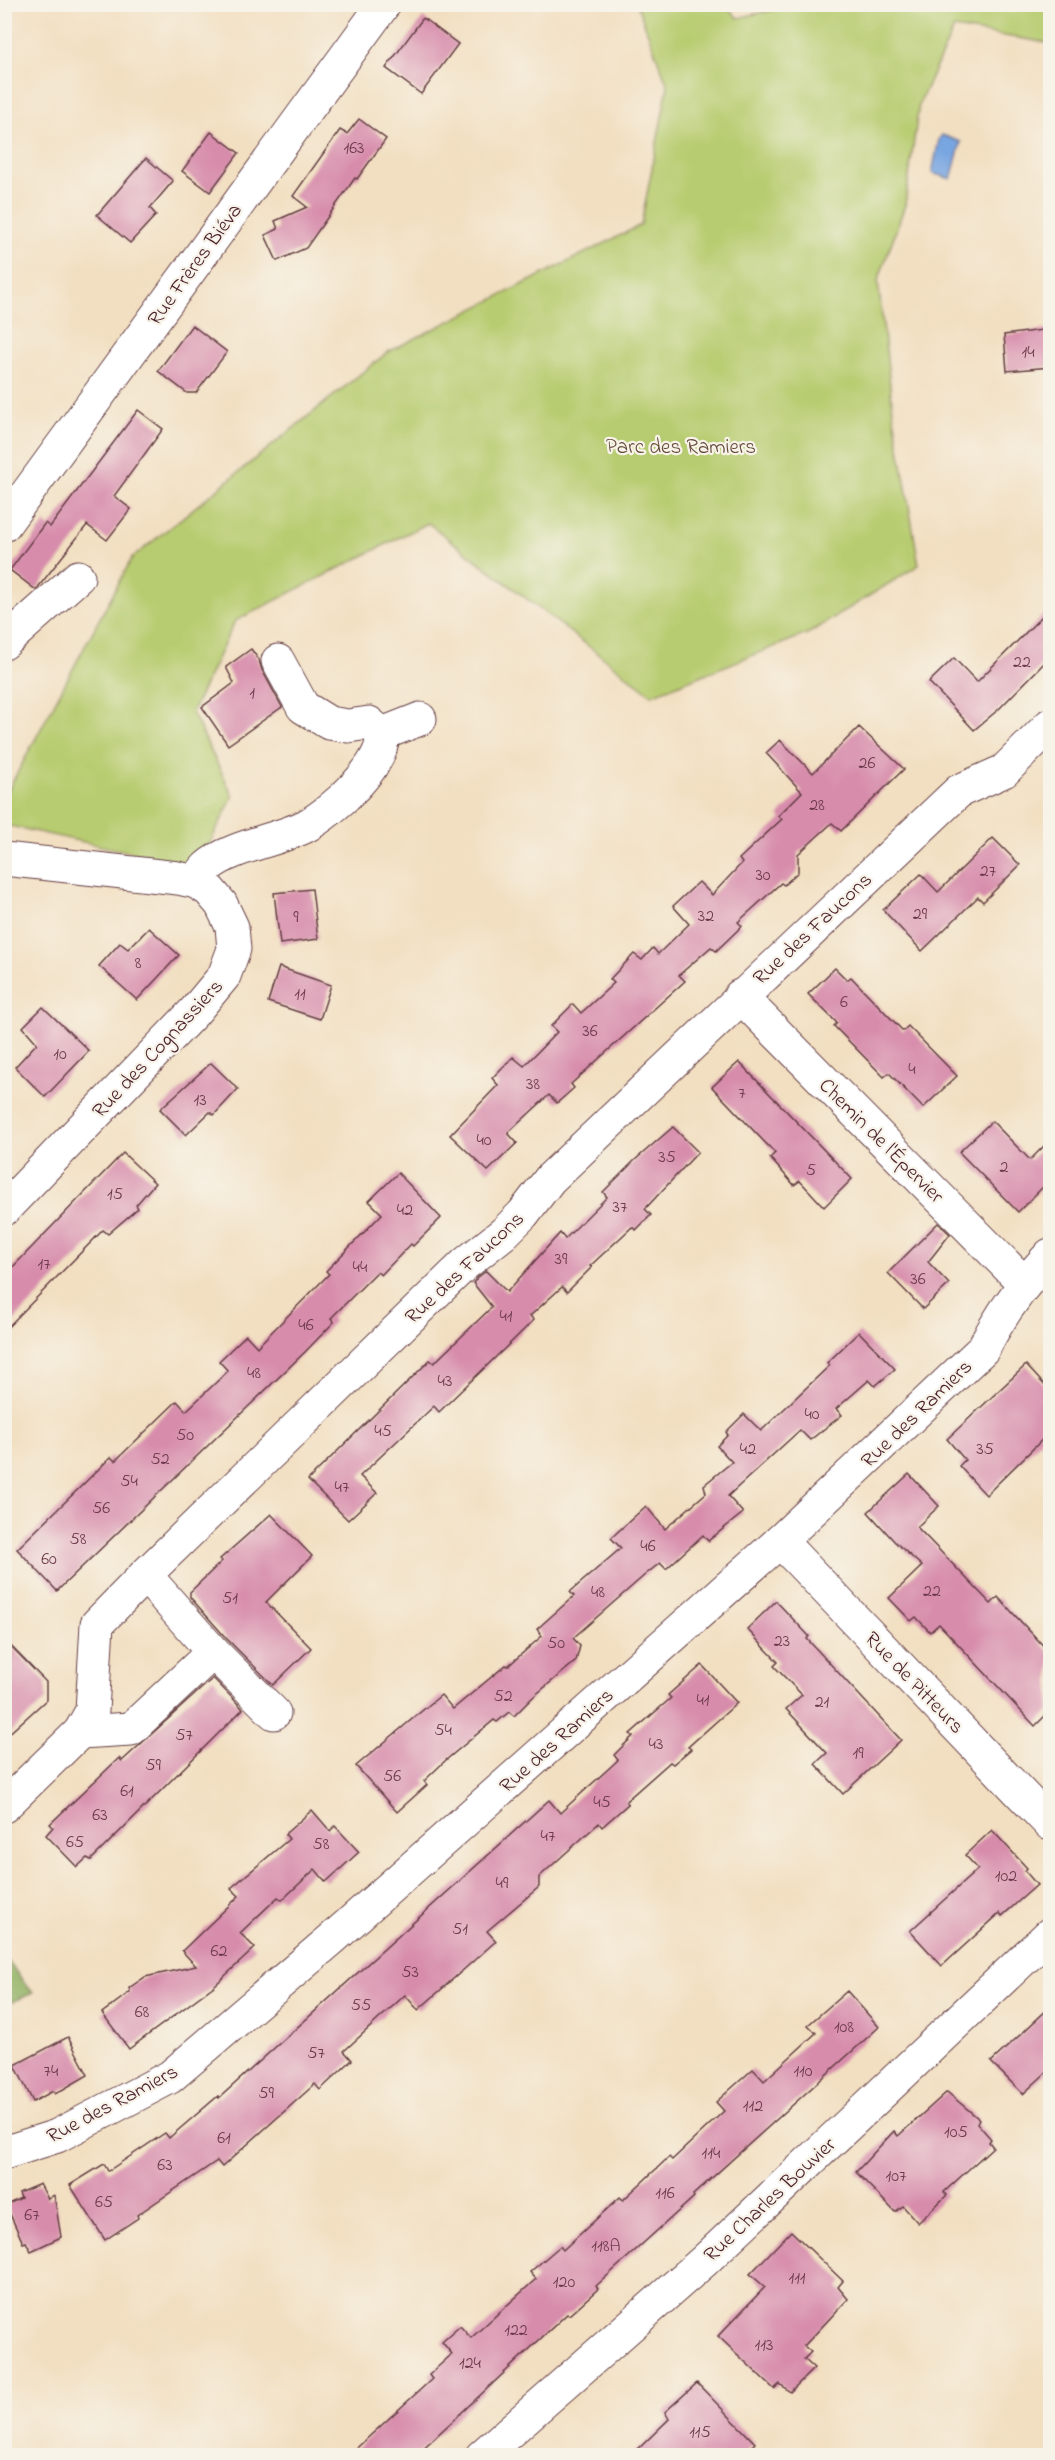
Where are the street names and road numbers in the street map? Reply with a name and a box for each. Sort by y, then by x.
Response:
street label: Rue Frères Biéva [141,198,250,333]
street label: Rue des Faucons [747,866,880,993]
street label: Rue des Cognassiers [86,973,233,1127]
street label: Chemin de l'Épervier [811,1072,950,1211]
street label: Rue des Faucons [399,1205,532,1332]
street label: Rue des Ramiers [855,1353,980,1476]
street label: Rue de Pitteurs [857,1625,970,1741]
street label: Rue des Ramiers [493,1682,621,1801]
street label: Rue des Ramiers [42,2057,184,2152]
street label: Rue Charles Bouvier [698,2131,844,2270]

